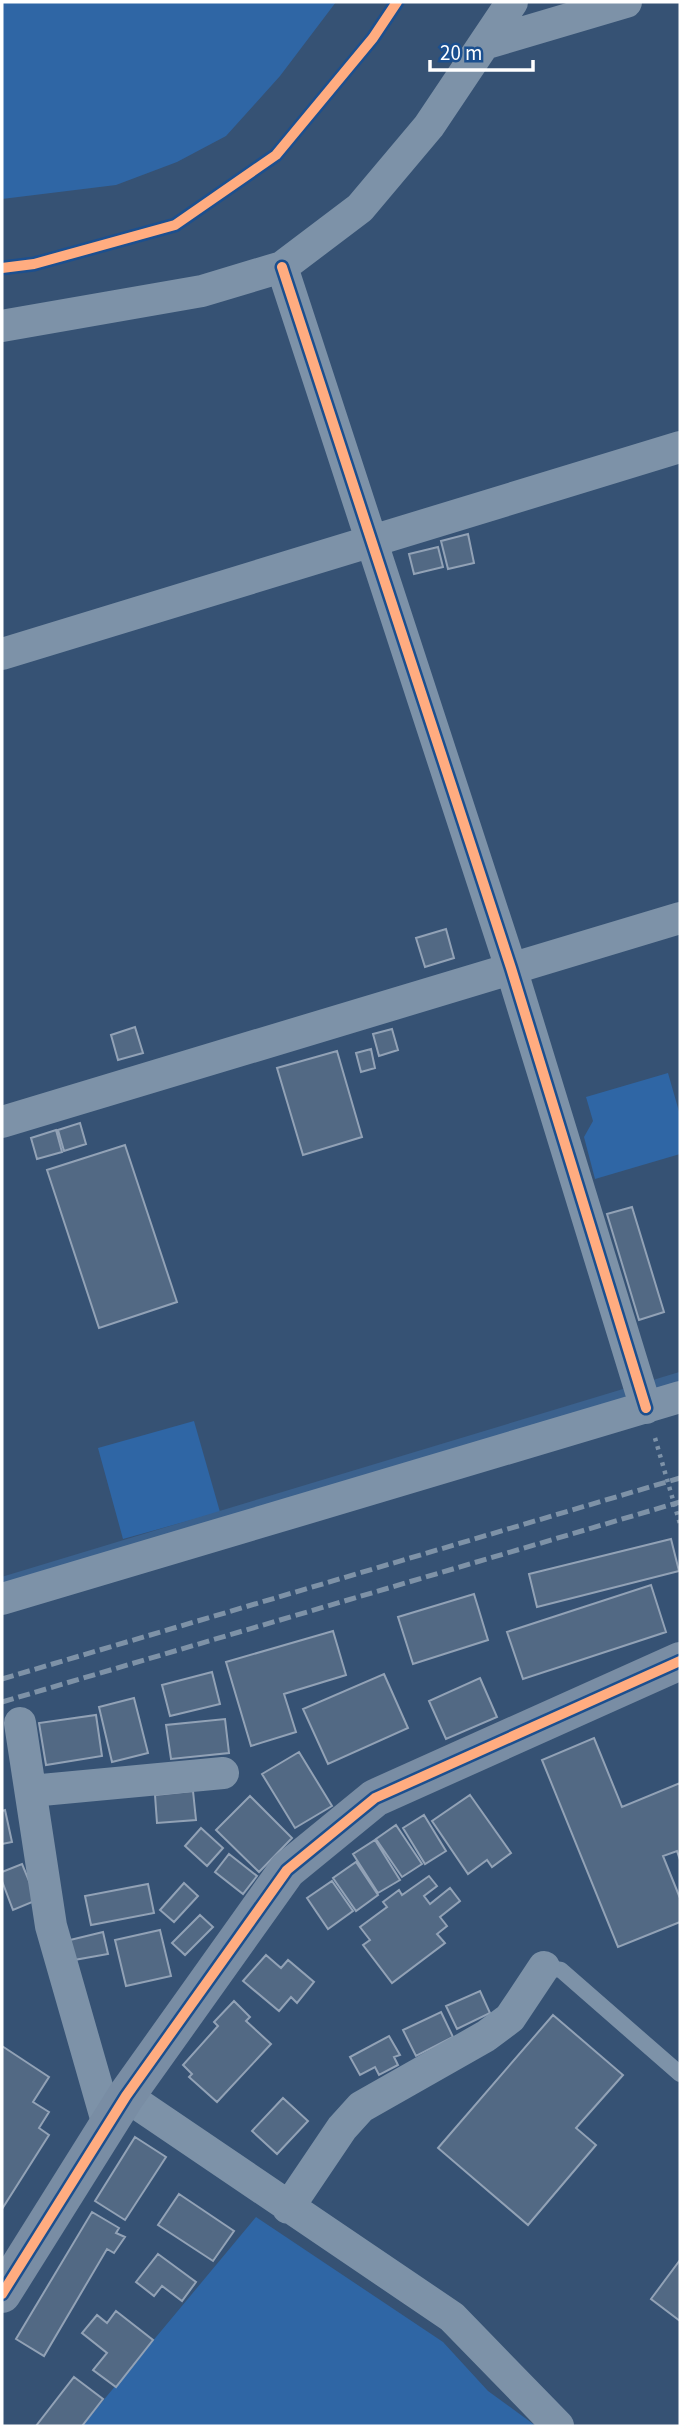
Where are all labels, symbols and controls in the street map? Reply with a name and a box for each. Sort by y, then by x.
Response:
scale bar [430,28,533,72]
text: 20 m [440,38,482,68]

